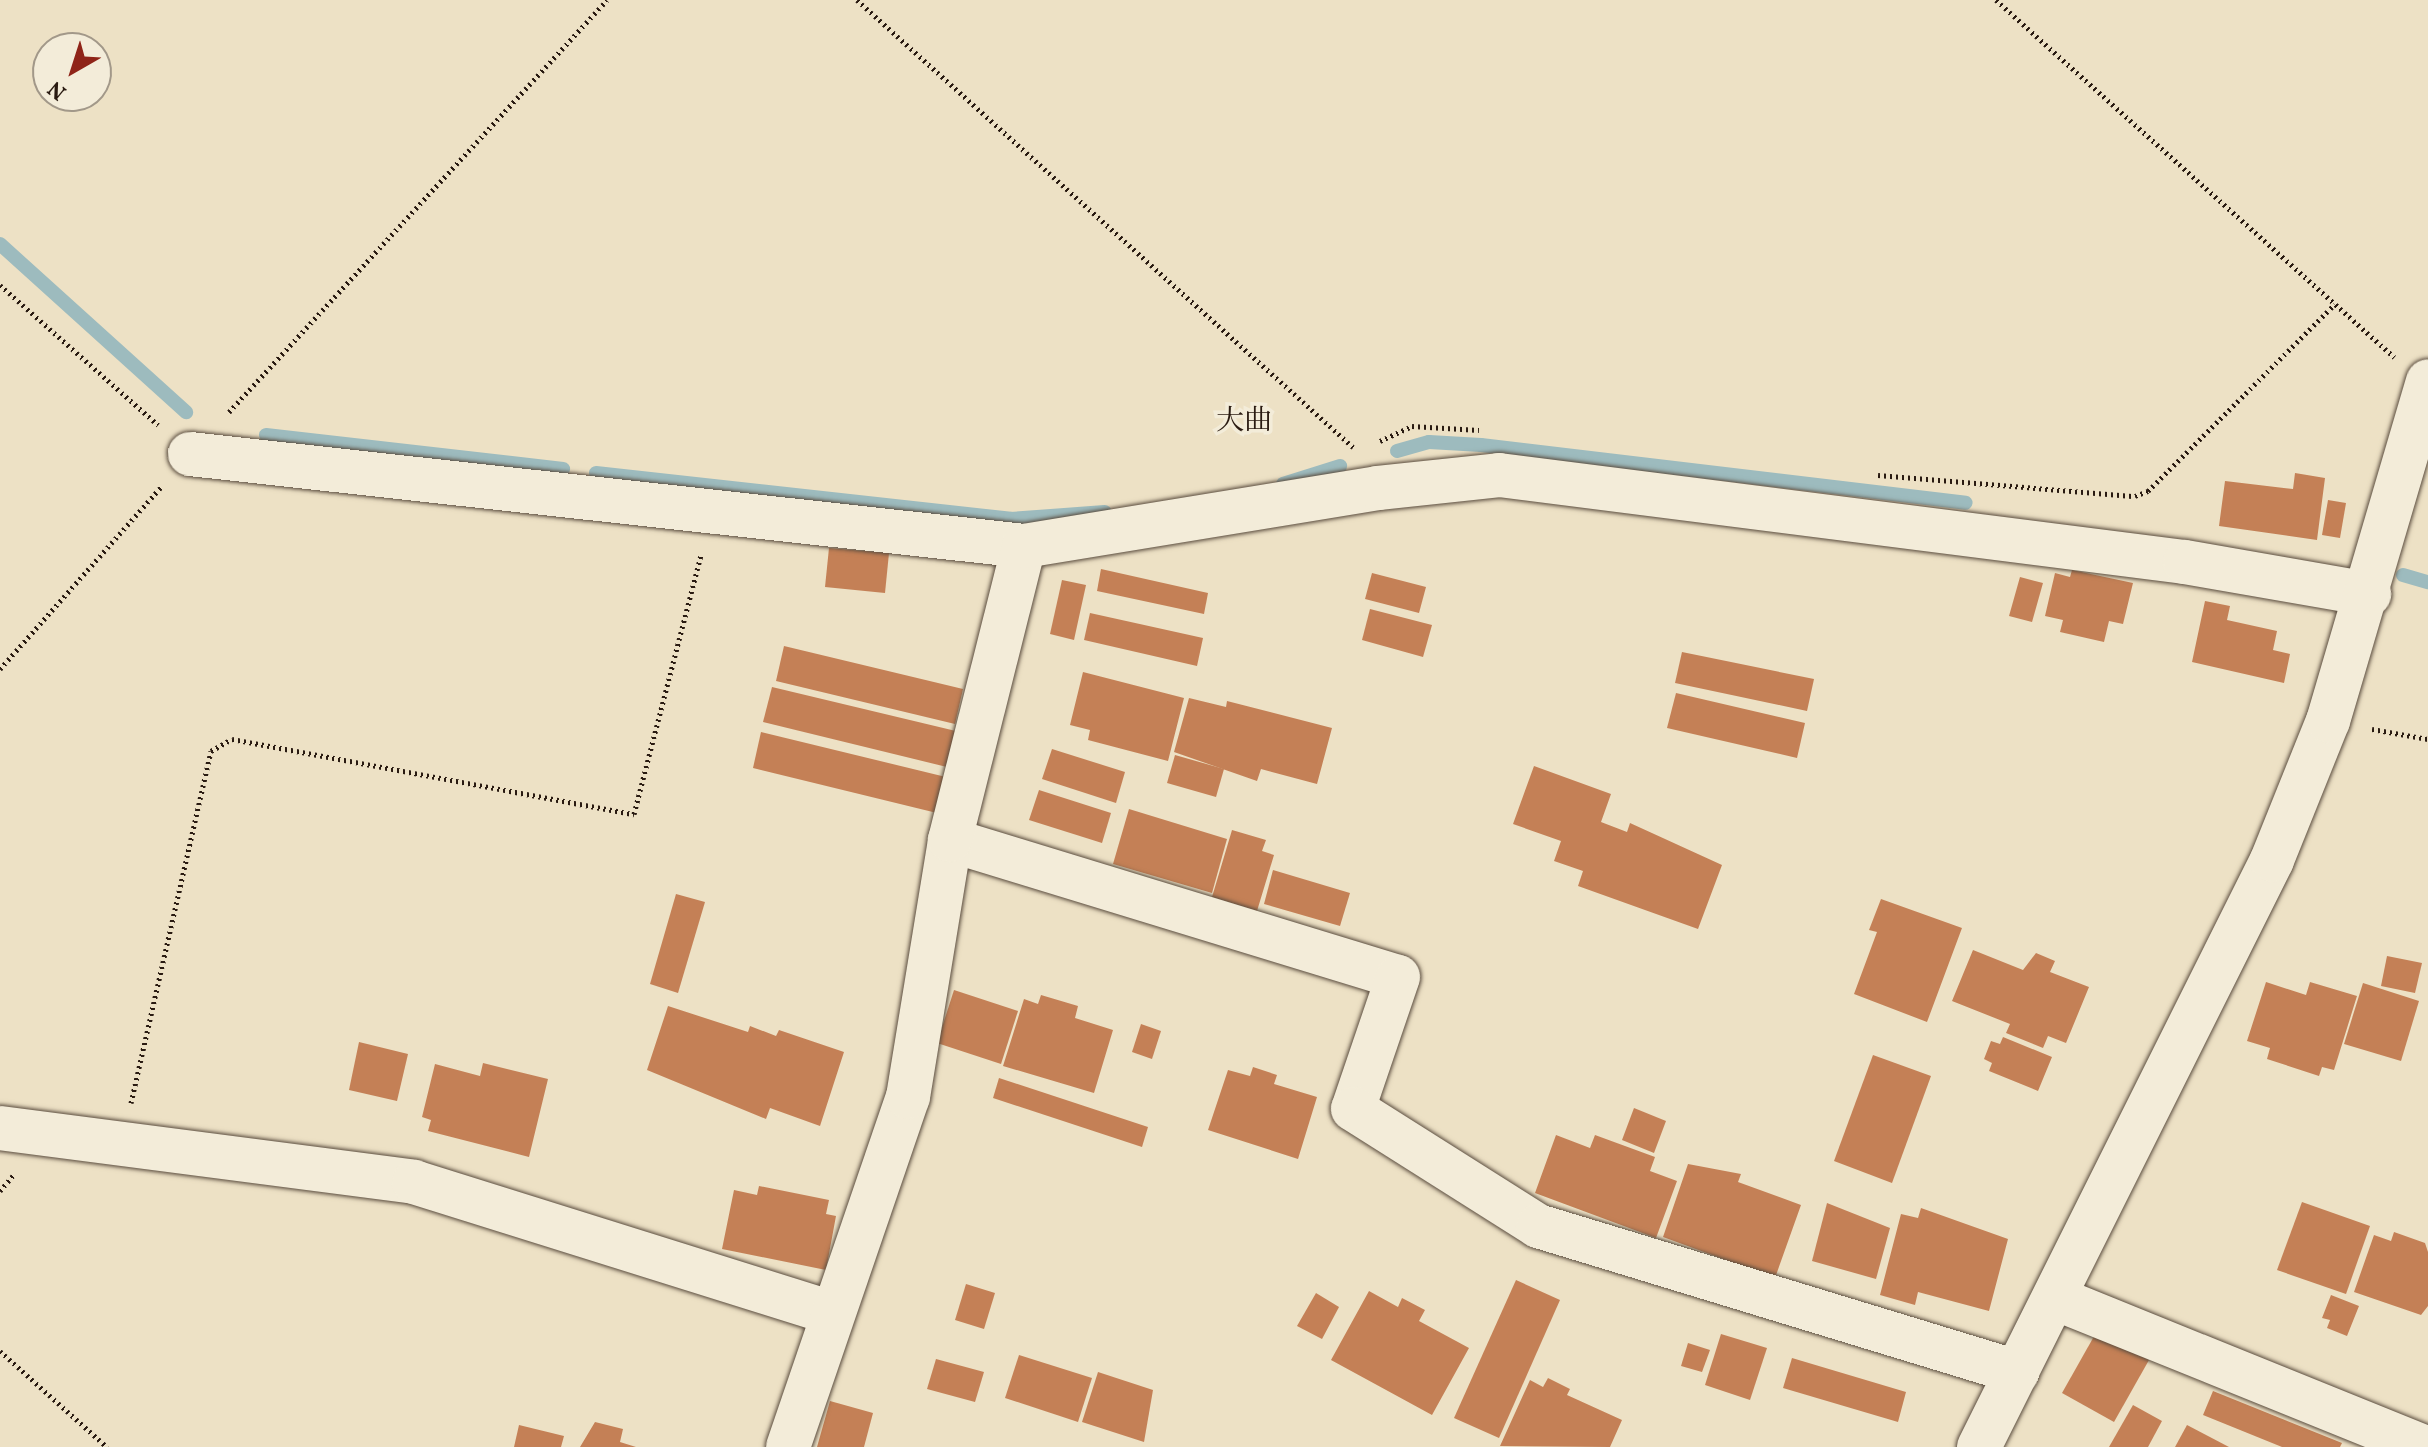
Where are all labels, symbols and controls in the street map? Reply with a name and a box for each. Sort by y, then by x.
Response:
north arrow [32,32,112,112]
text: N [42,72,74,107]
district label: 大曲 [1216,405,1272,439]

